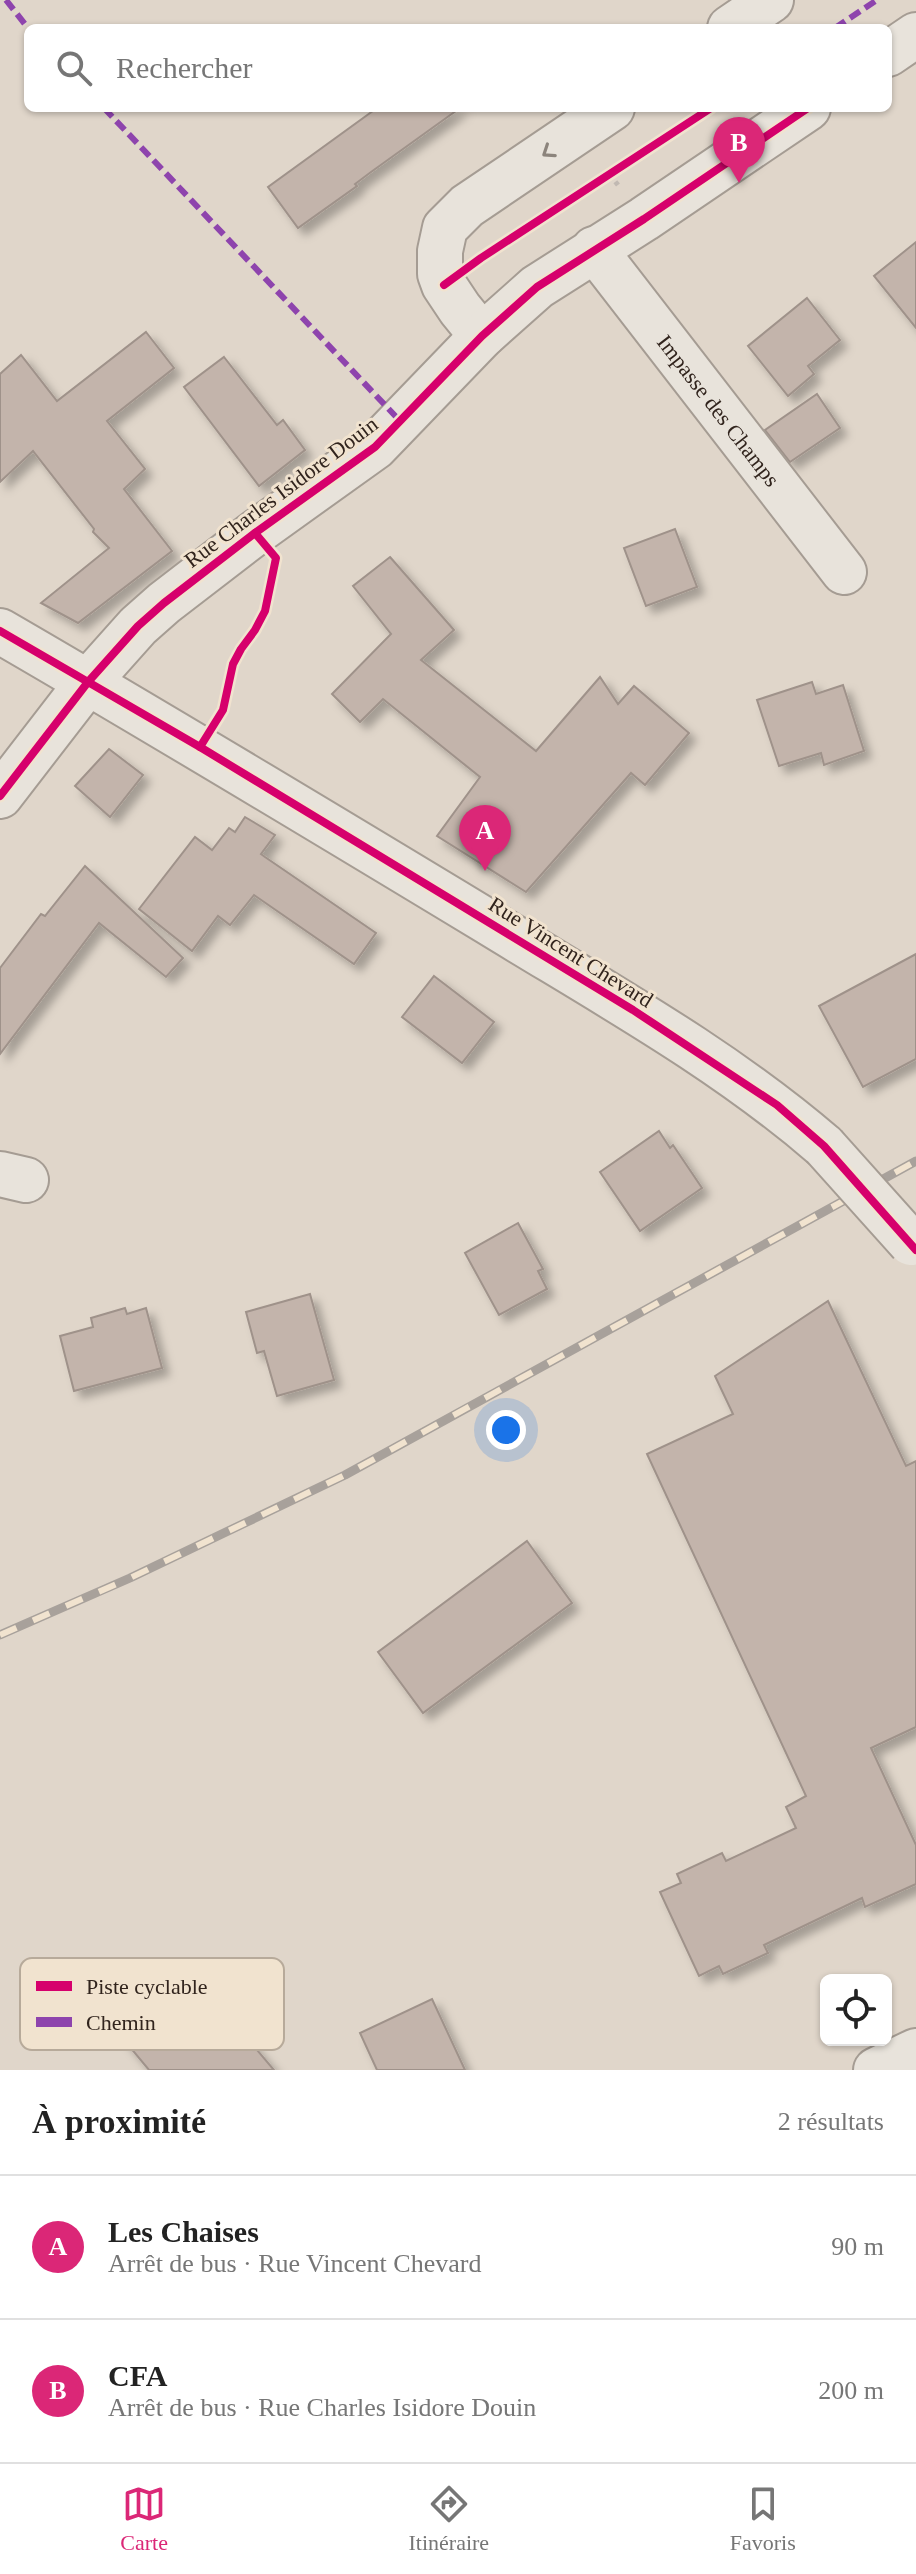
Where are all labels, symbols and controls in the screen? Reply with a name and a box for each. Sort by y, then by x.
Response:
search box [24,24,892,112]
icon: search [52,46,96,90]
text: Rechercher [116,51,253,84]
pin: B [713,117,765,183]
one-way arrow [542,142,556,157]
street label: Impasse des Champs [652,330,785,491]
street label: Rue Charles Isidore Douin [180,411,382,573]
pin: A [459,805,511,871]
street label: Rue Vincent Chevard [484,891,658,1013]
your location [486,1410,526,1450]
legend [20,1958,284,2050]
text: Piste cyclable [86,1974,208,1999]
map controls [820,1974,892,2046]
button: locate [820,1974,892,2046]
text: Chemin [86,2010,156,2035]
text: À proximité [32,2103,206,2140]
text: 2 résultats [778,2107,884,2136]
text: Les Chaises [108,2215,259,2248]
text: A [49,2232,67,2261]
text: 90 m [831,2232,884,2261]
text: Arrêt de bus · Rue Vincent Chevard [108,2249,481,2278]
text: CFA [108,2359,167,2392]
text: B [49,2376,67,2405]
text: 200 m [818,2376,884,2405]
text: Arrêt de bus · Rue Charles Isidore Douin [108,2393,536,2422]
tab: Carte [120,2482,168,2556]
tab: Itinéraire [409,2482,489,2556]
tab: Favoris [730,2482,796,2556]

